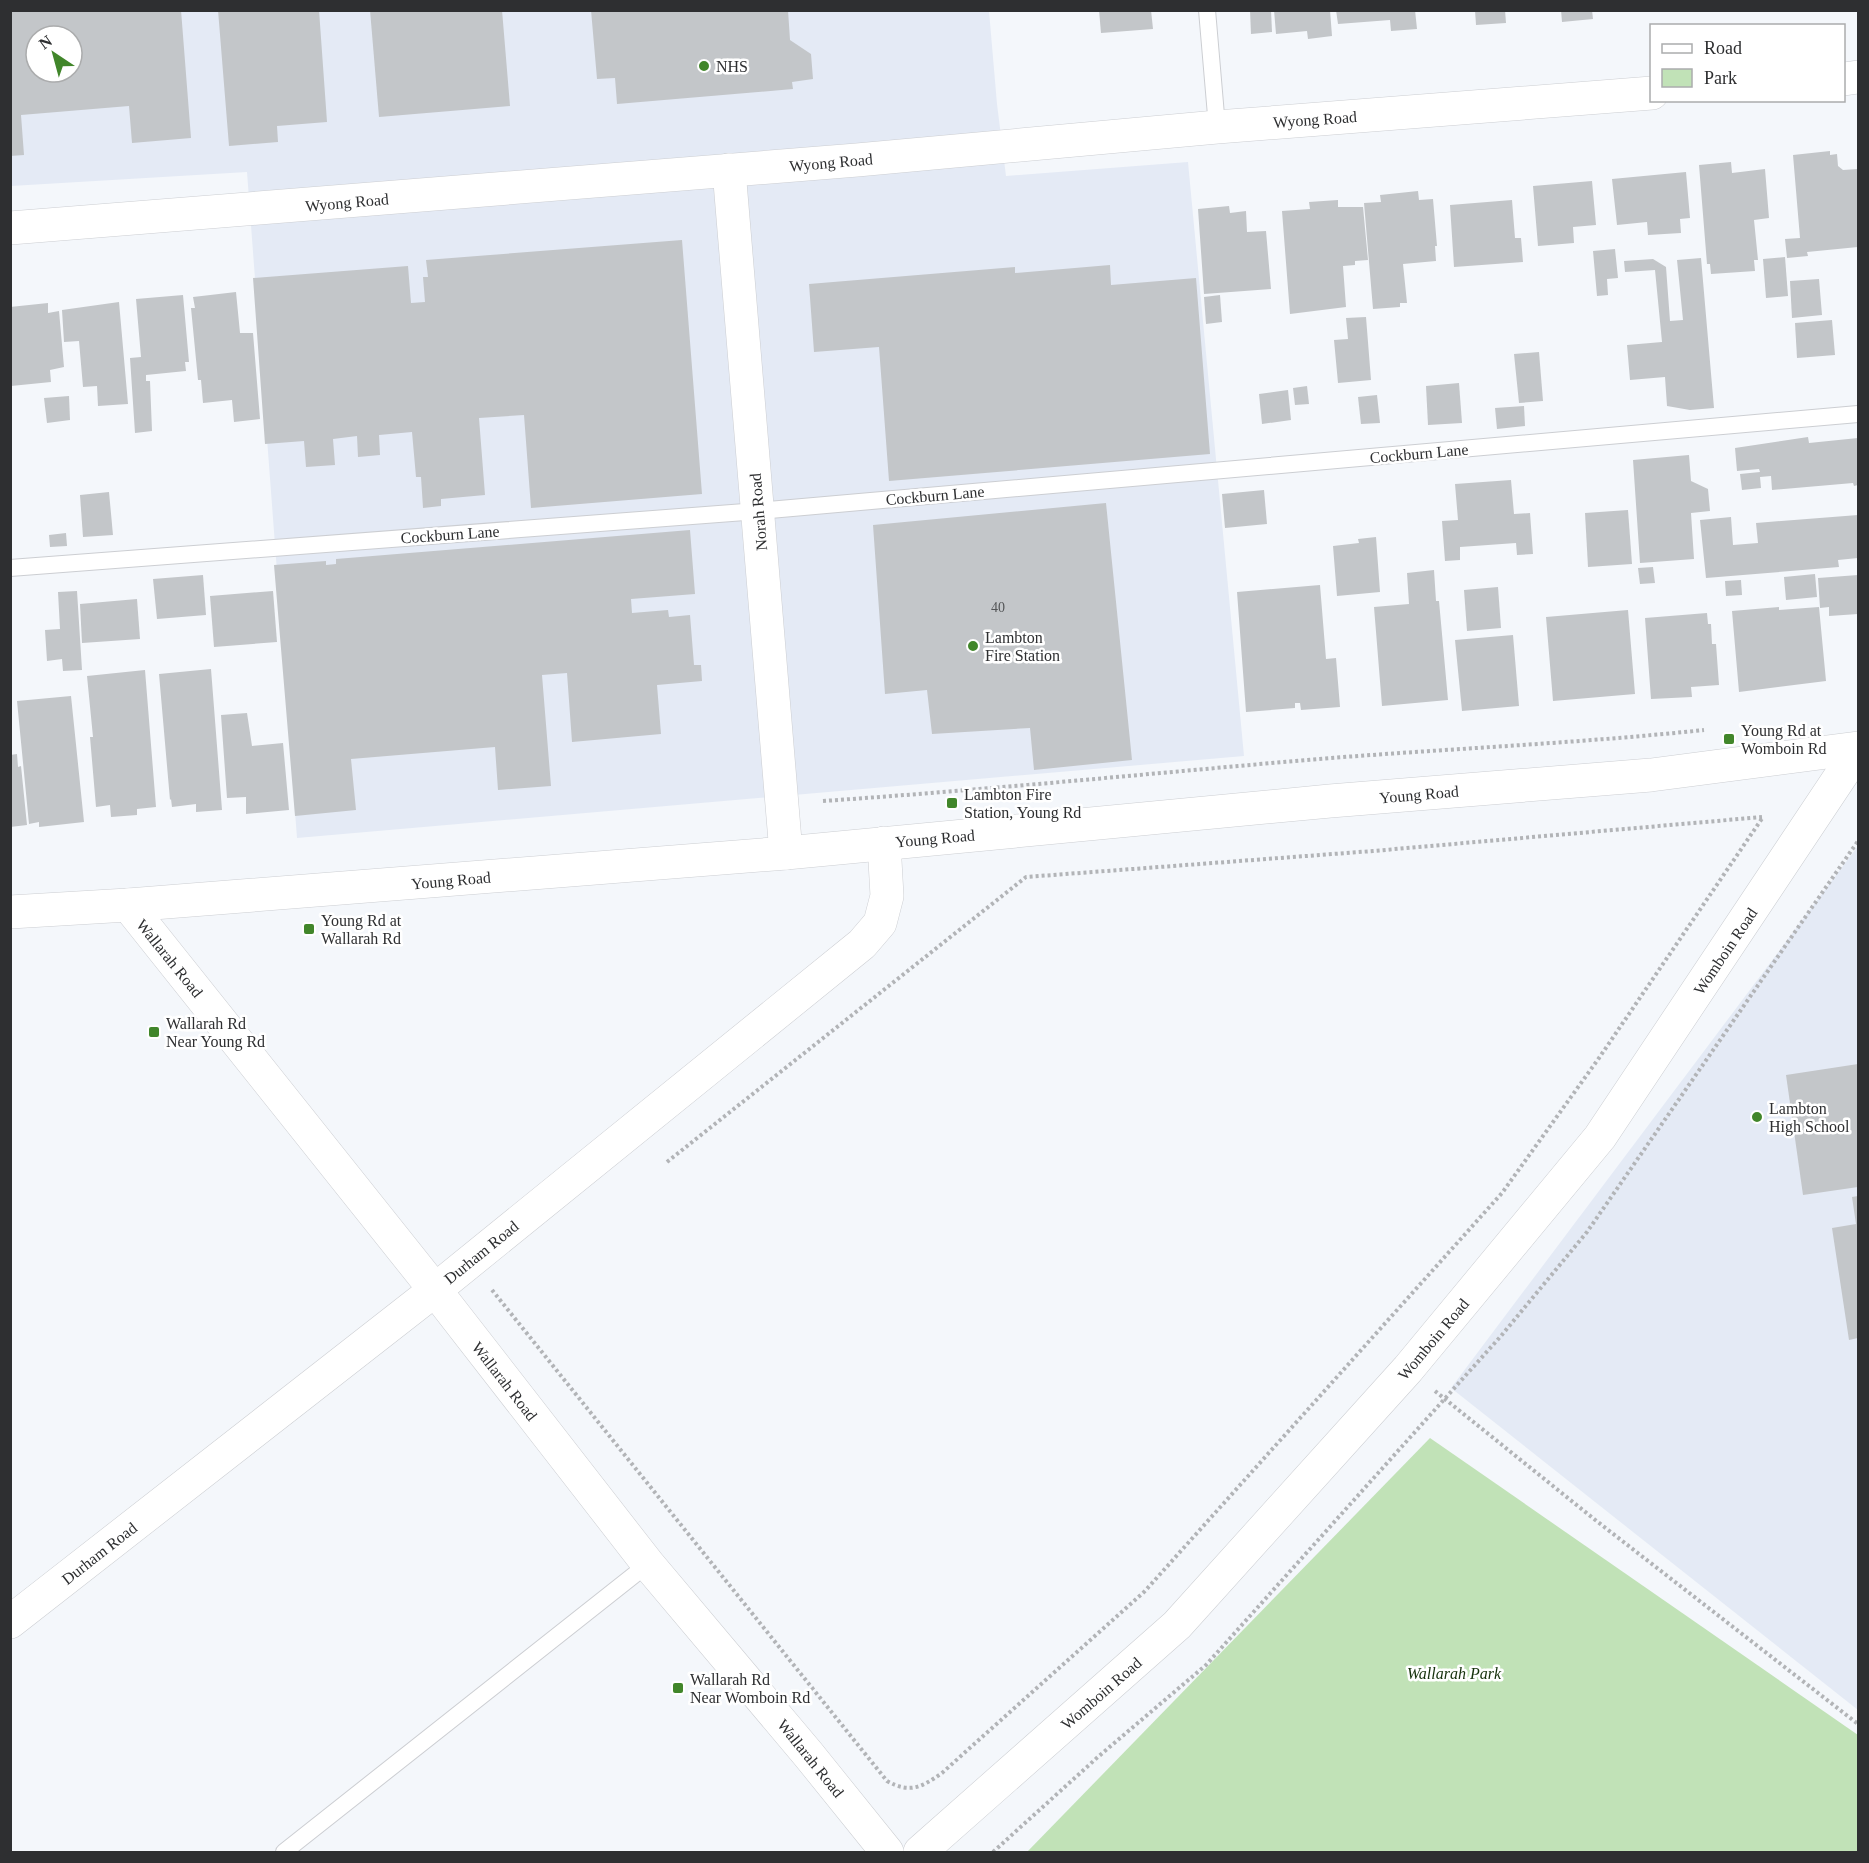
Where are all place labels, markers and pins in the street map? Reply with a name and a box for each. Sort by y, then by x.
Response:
place label: NHS [716,58,748,75]
marker: NHS [697,59,711,73]
place label: Lambton Fire Station [985,629,1060,664]
marker: Lambton Fire Station [966,639,980,653]
place label: Young Rd at Womboin Rd [1741,722,1826,757]
marker: Young Rd at Womboin Rd [1722,732,1736,746]
place label: Lambton Fire Station, Young Rd [964,786,1081,822]
marker: Lambton Fire Station, Young Rd [945,796,959,810]
place label: Young Rd at Wallarah Rd [321,912,402,947]
marker: Young Rd at Wallarah Rd [302,922,316,936]
place label: Wallarah Rd Near Young Rd [166,1015,265,1051]
marker: Wallarah Rd Near Young Rd [147,1025,161,1039]
place label: Lambton High School [1769,1100,1850,1136]
marker: Lambton High School [1750,1110,1764,1124]
place label: Wallarah Rd Near Womboin Rd [690,1671,810,1706]
marker: Wallarah Rd Near Womboin Rd [671,1681,685,1695]

